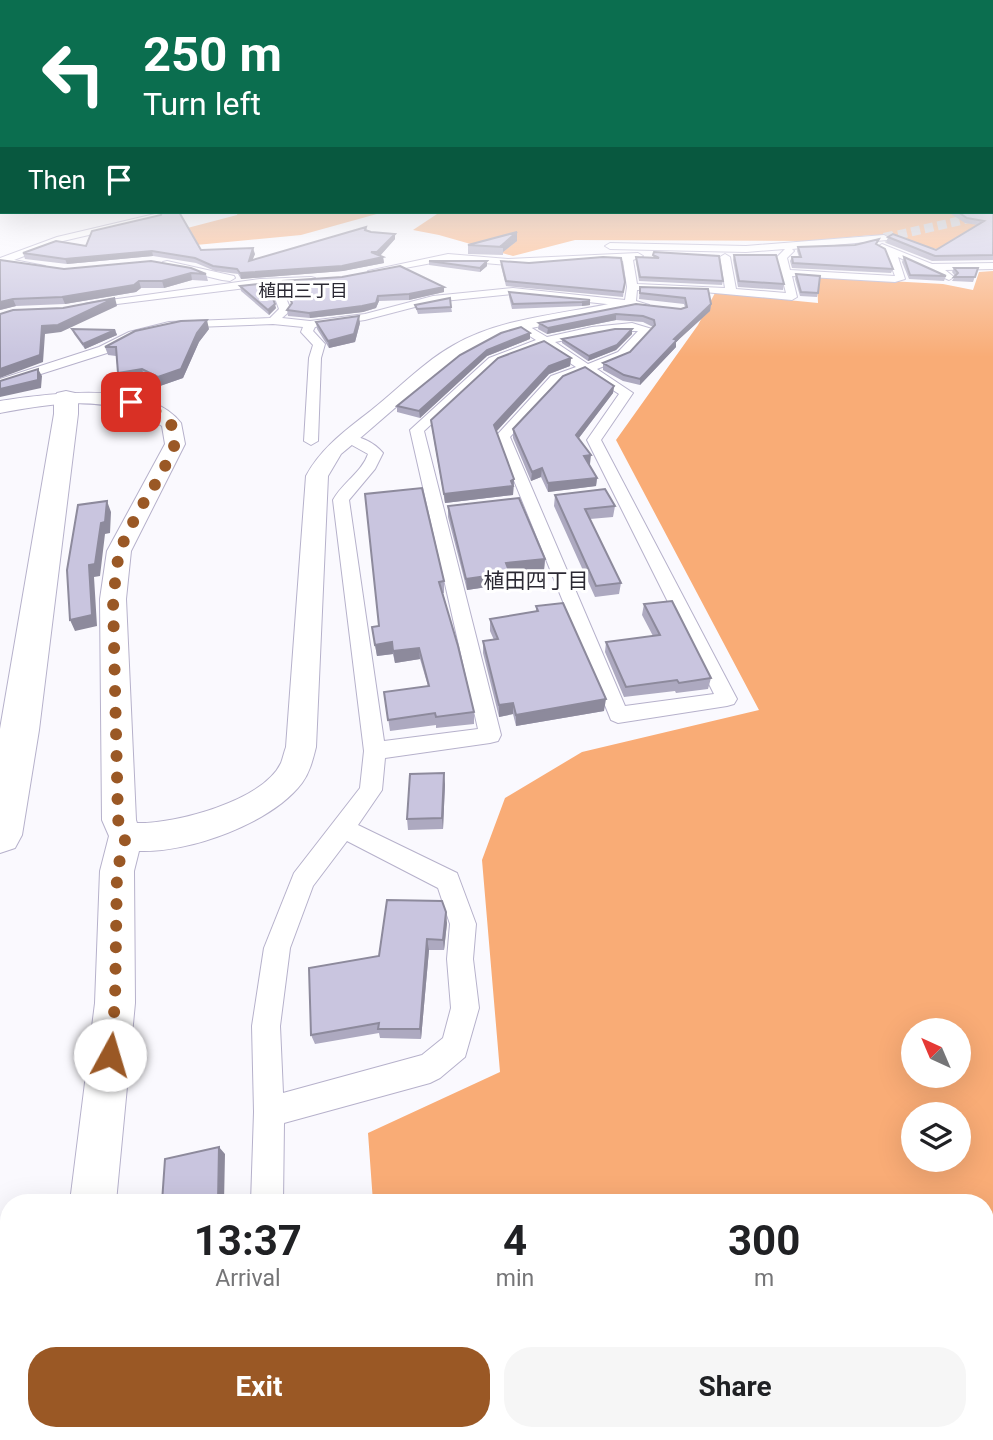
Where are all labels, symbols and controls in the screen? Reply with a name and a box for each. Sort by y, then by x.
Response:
text: 250 m [143,26,282,83]
icon: left [28,28,119,119]
text: Turn left [143,85,261,123]
icon: arrive [100,161,138,199]
text: Then [28,165,86,195]
district label: 植田三丁目 [258,280,348,301]
pin [101,372,161,432]
icon: arrive [112,383,150,421]
district label: 植田四丁目 [484,569,589,593]
position arrow [73,1018,147,1092]
north arrow [901,1018,971,1088]
map controls [901,1018,971,1172]
button: layers [901,1102,971,1172]
text: 13:37 [194,1216,302,1265]
text: 4 [503,1216,527,1265]
text: 300 [728,1216,800,1265]
text: Arrival [215,1265,281,1292]
text: min [496,1265,534,1292]
text: m [754,1265,774,1292]
button: Exit [28,1347,490,1427]
button: Share [504,1347,966,1427]

